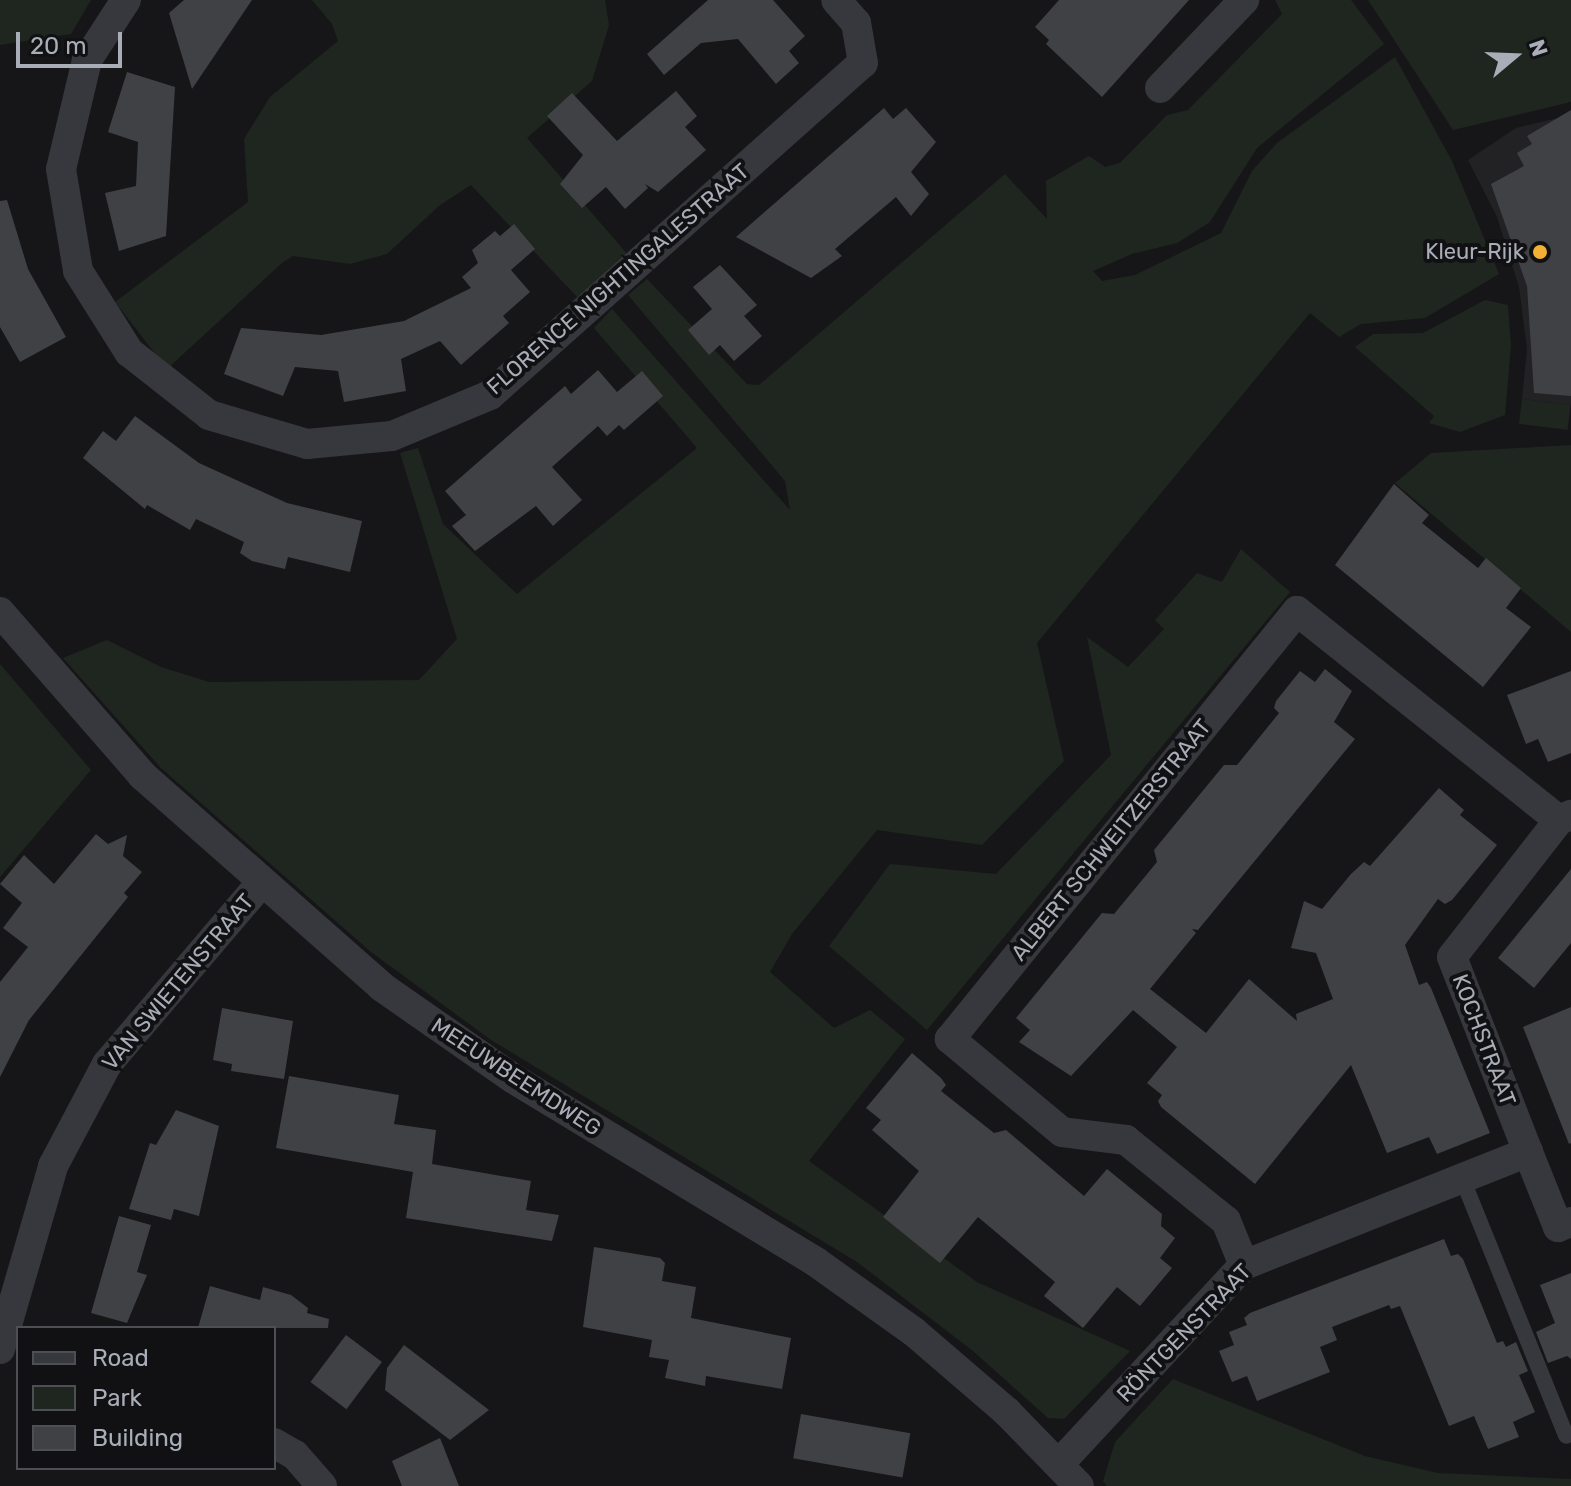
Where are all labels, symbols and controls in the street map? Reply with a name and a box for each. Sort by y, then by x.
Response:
scale bar [20,16,126,66]
north arrow [1475,16,1555,96]
text: 20 m [30,32,87,60]
text: N [1523,36,1554,60]
street label: FLORENCE NIGHTINGALESTRAAT [482,158,754,400]
place label: Kleur-Rijk [1425,239,1524,265]
marker: Kleur-Rijk [1531,243,1549,261]
street label: ALBERT SCHWEITZERSTRAAT [1005,714,1217,966]
street label: VAN SWIETENSTRAAT [97,889,259,1075]
street label: KOCHSTRAAT [1447,970,1521,1110]
street label: MEEUWBEEMDWEG [426,1012,606,1142]
street label: RÖNTGENSTRAAT [1111,1258,1257,1408]
legend [16,1326,276,1470]
text: Road [92,1344,149,1372]
text: Park [92,1384,142,1412]
text: Building [92,1424,183,1452]

